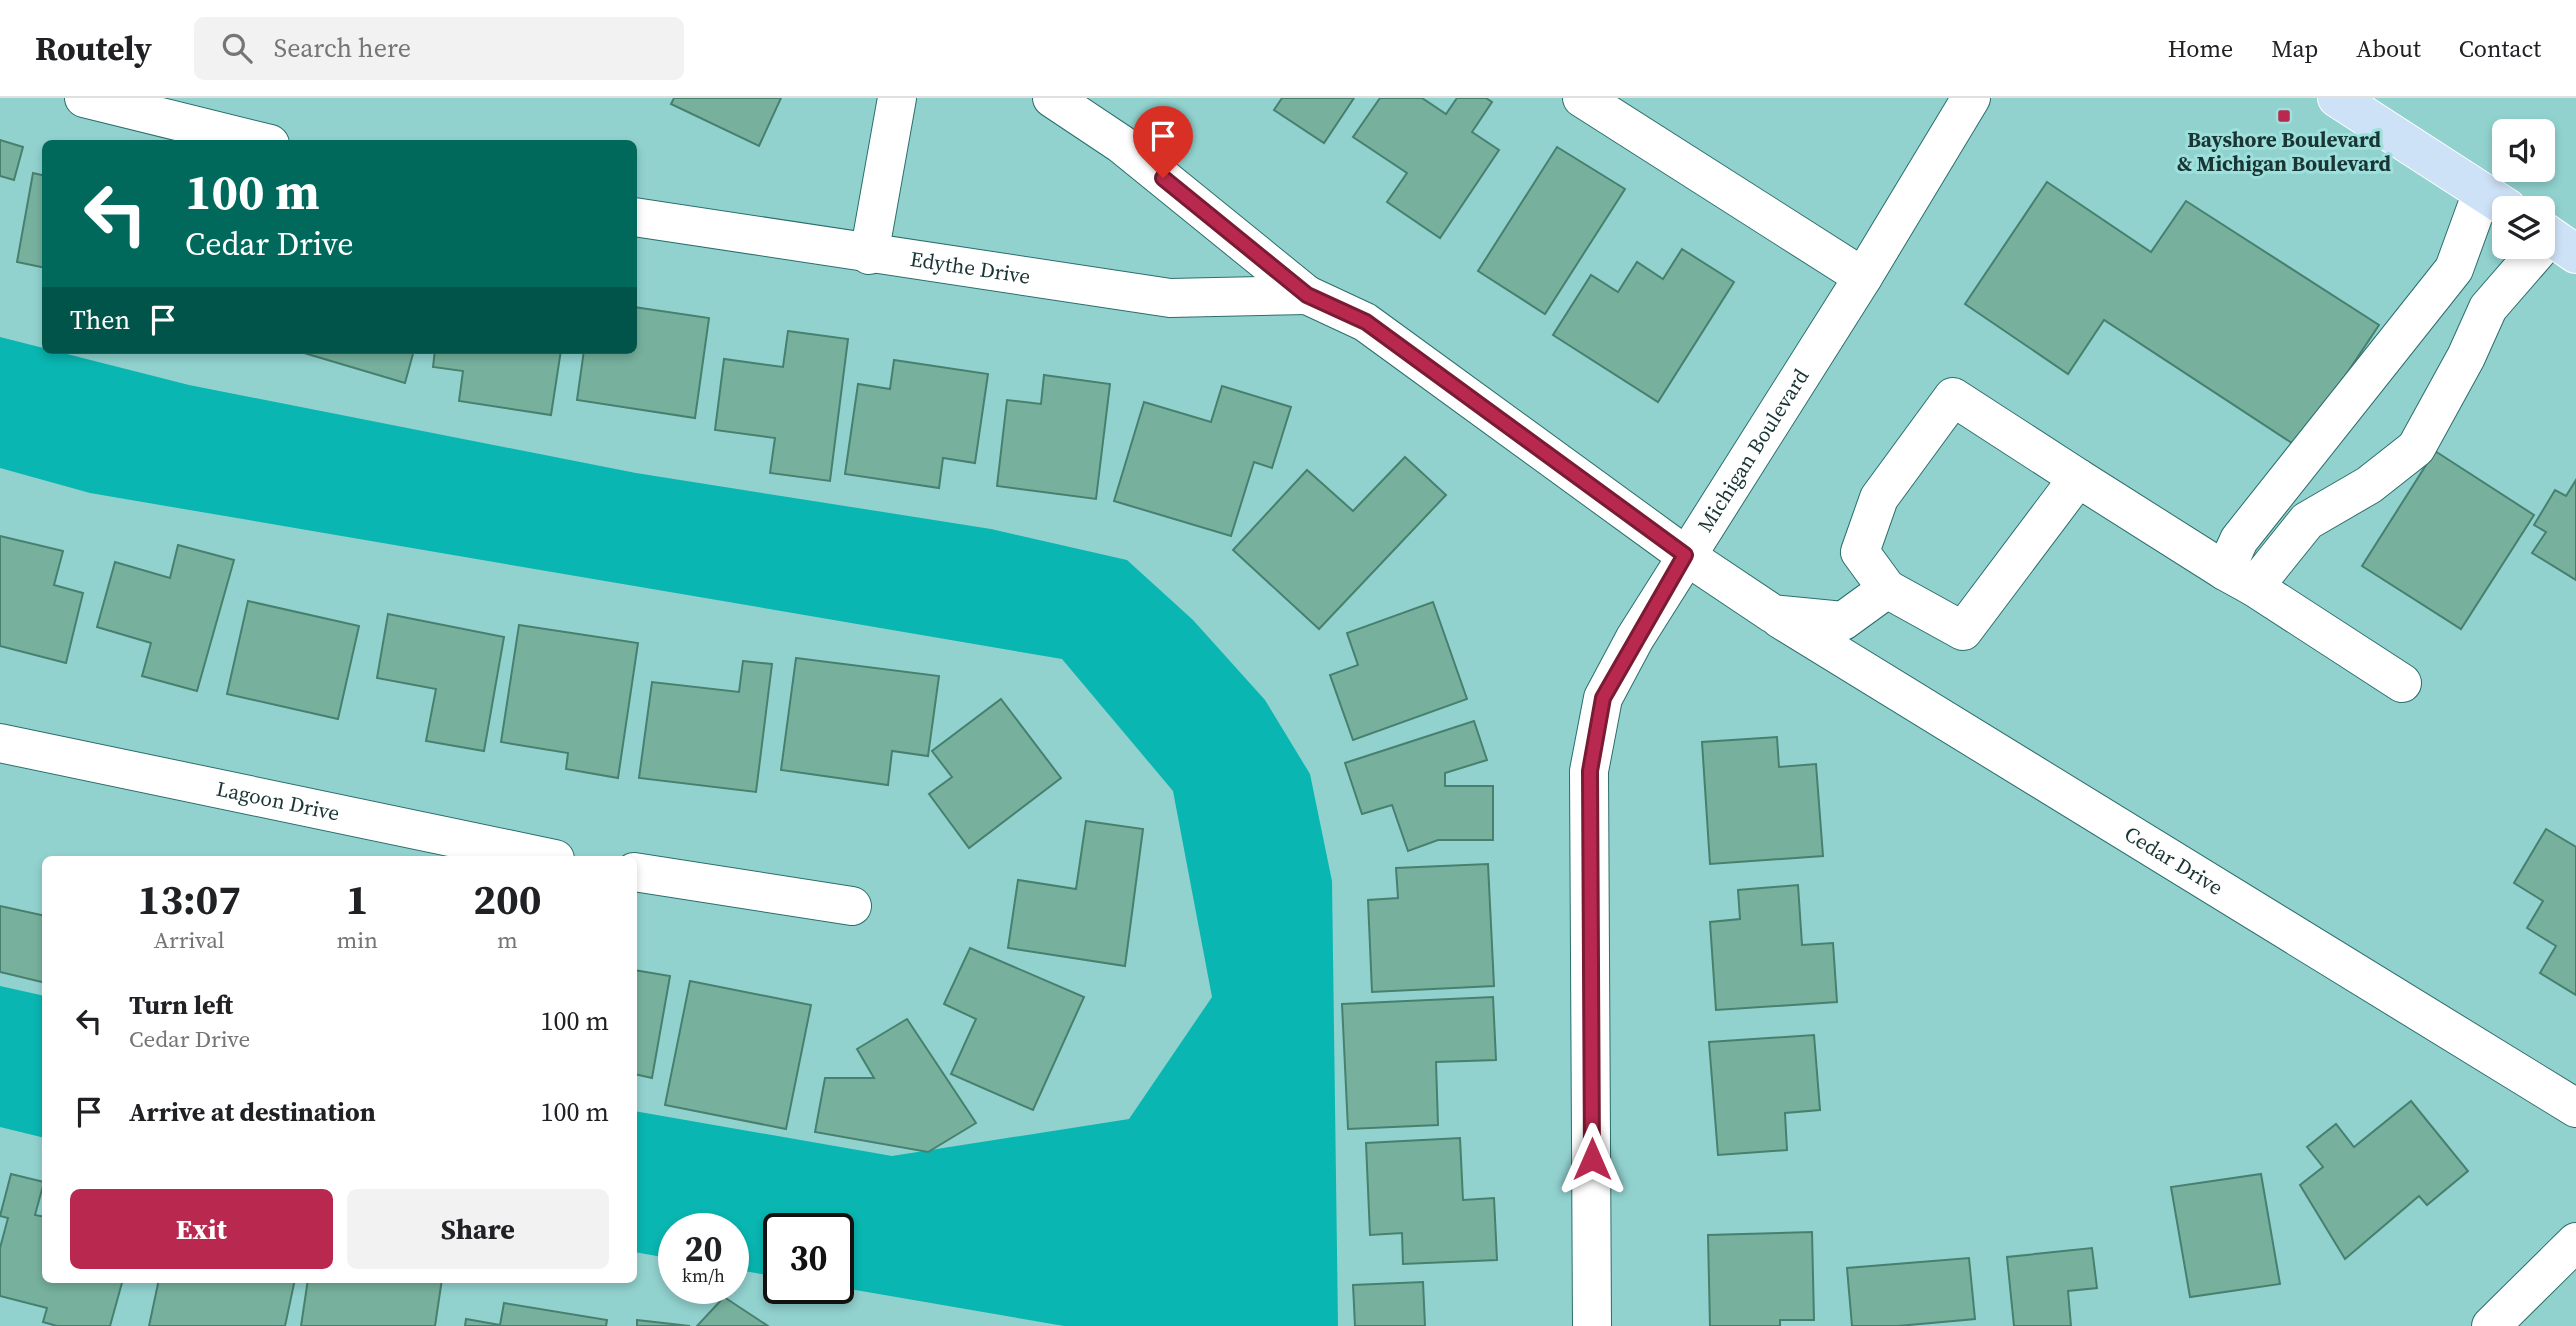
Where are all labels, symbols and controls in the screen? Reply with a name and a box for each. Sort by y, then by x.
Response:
search box [194,17,684,80]
text: Routely [35,26,152,71]
icon: search [218,29,256,67]
text: Search here [274,30,411,66]
text: Home [2168,32,2233,65]
text: Map [2271,32,2318,65]
text: About [2356,32,2421,65]
text: Contact [2459,32,2541,65]
pin [1133,106,1193,178]
marker: Bayshore Boulevard & Michigan Boulevard [2276,108,2292,124]
icon: arrive [1144,117,1182,155]
map controls [2492,119,2555,259]
button: sound [2492,119,2555,182]
place label: Bayshore Boulevard & Michigan Boulevard [2177,125,2392,178]
text: 100 m [185,158,320,225]
icon: left [70,168,161,259]
button: layers [2492,196,2555,259]
text: Cedar Drive [185,222,354,266]
street label: Edythe Drive [908,244,1032,291]
icon: arrive [144,301,182,339]
text: Then [70,302,130,338]
street label: Michigan Boulevard [1691,363,1815,537]
street label: Lagoon Drive [214,774,342,828]
street label: Cedar Drive [2119,819,2229,902]
text: 13:07 [137,870,241,928]
text: 1 [346,870,369,928]
text: 200 [473,870,542,928]
text: Arrival [154,924,225,956]
text: min [336,924,378,956]
text: m [497,924,518,956]
text: Turn left [129,987,233,1023]
icon: left [70,1002,108,1040]
text: 100 m [541,1003,609,1039]
text: Cedar Drive [129,1023,250,1055]
icon: arrive [70,1093,108,1131]
text: Arrive at destination [129,1094,376,1130]
text: 100 m [541,1094,609,1130]
position arrow [1555,1122,1629,1196]
button: Exit [70,1189,333,1269]
button: Share [347,1189,609,1269]
speed limit sign: 30 [763,1213,854,1304]
text: 20 [685,1225,722,1273]
text: km/h [682,1263,725,1288]

